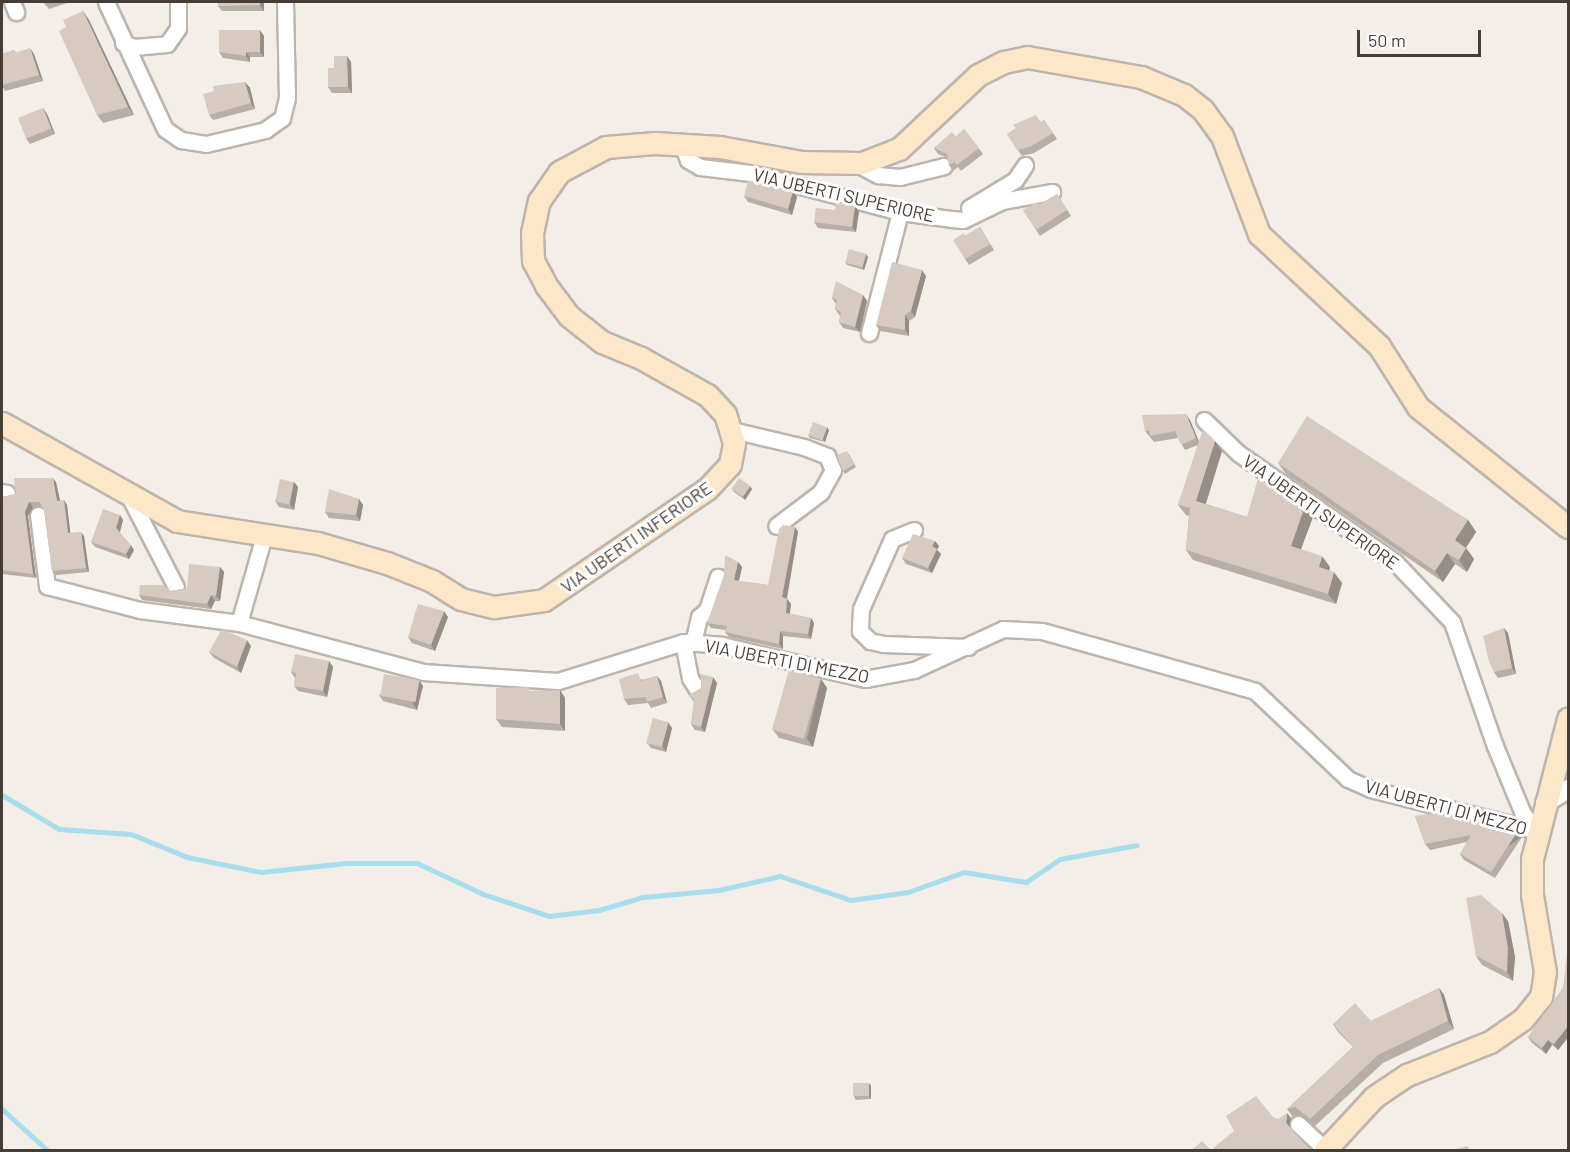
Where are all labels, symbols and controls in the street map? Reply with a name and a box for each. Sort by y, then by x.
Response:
scale bar [1360,18,1484,56]
text: 50 m [1368,29,1406,51]
street label: VIA UBERTI SUPERIORE [751,164,937,226]
street label: VIA UBERTI SUPERIORE [1239,450,1403,574]
street label: VIA UBERTI INFERIORE [556,477,716,597]
street label: VIA UBERTI DI MEZZO [703,634,871,688]
street label: VIA UBERTI DI MEZZO [1362,775,1530,839]

